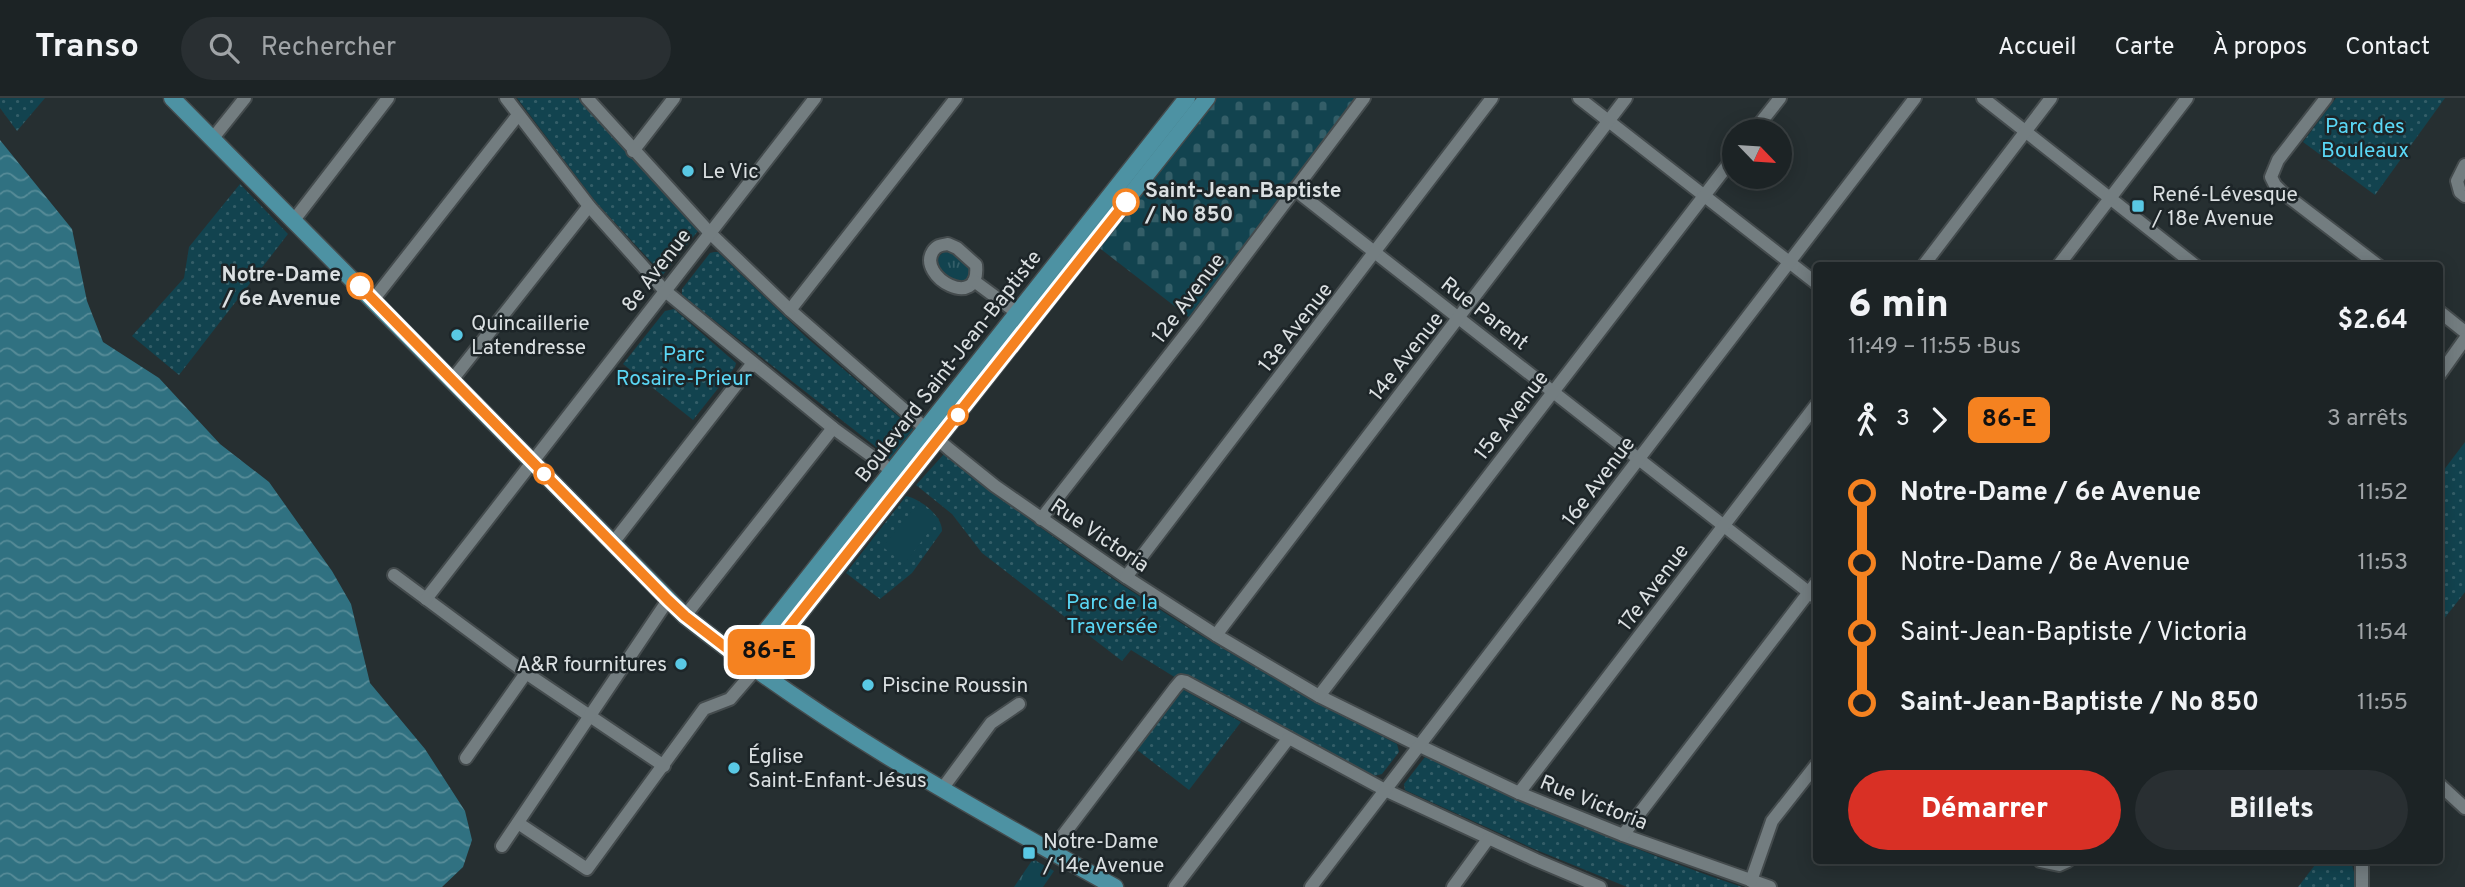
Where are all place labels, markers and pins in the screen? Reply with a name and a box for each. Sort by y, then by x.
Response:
place label: Le Vic [702,159,759,186]
marker: Le Vic [680,163,696,179]
place label: Saint-Jean-Baptiste / No 850 [1144,178,1342,229]
place label: René-Lévesque / 18e Avenue [2151,182,2298,233]
marker: Saint-Jean-Baptiste / No 850 [1113,189,1139,215]
marker: René-Lévesque / 18e Avenue [2130,198,2146,214]
place label: Notre-Dame / 6e Avenue [221,262,341,313]
marker: Notre-Dame / 6e Avenue [347,273,373,299]
place label: Quincaillerie Latendresse [471,311,590,362]
marker: Quincaillerie Latendresse [449,327,465,343]
unlabelled marker [948,405,968,425]
unlabelled marker [534,464,554,484]
place label: A&R fournitures [517,652,667,679]
marker: A&R fournitures [673,656,689,672]
place label: Piscine Roussin [882,673,1028,700]
marker: Piscine Roussin [860,677,876,693]
place label: Église Saint-Enfant-Jésus [748,743,927,795]
marker: Église Saint-Enfant-Jésus [726,760,742,776]
place label: Notre-Dame / 14e Avenue [1042,829,1164,880]
marker: Notre-Dame / 14e Avenue [1021,845,1037,861]

